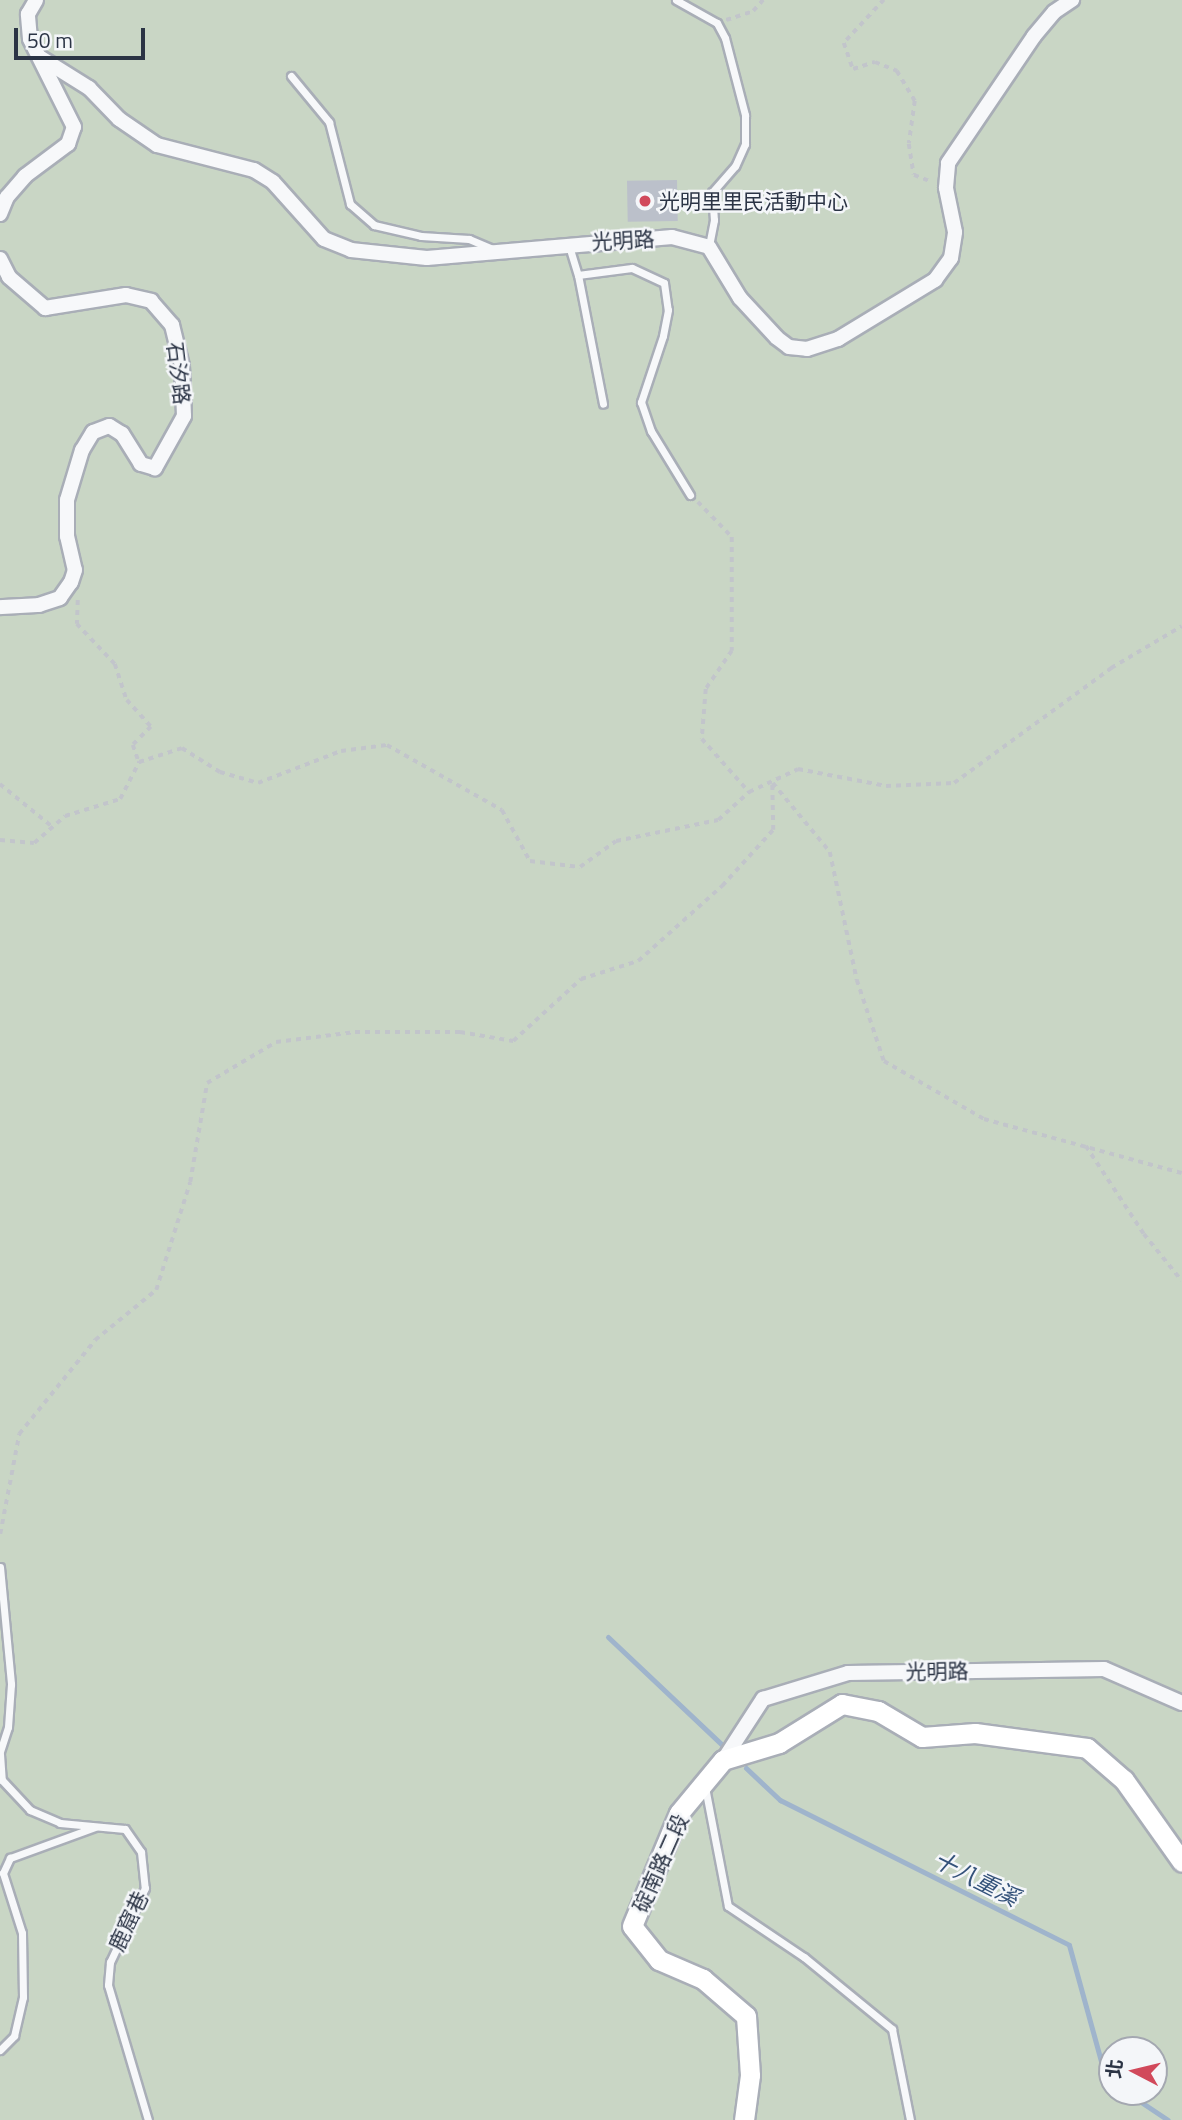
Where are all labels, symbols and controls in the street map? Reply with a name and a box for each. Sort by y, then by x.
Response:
scale bar [18,14,149,58]
text: 50 m [27,24,73,56]
place label: 光明里里民活動中心 [659,188,848,214]
marker: 光明里里民活動中心 [637,193,653,209]
street label: 光明路 [591,226,655,254]
street label: 石汐路 [163,340,195,406]
street label: 光明路 [905,1658,969,1684]
street label: 碇南路二段 [627,1810,693,1916]
water label: 十八重溪 [929,1846,1023,1912]
street label: 鹿窟巷 [103,1887,153,1955]
north arrow [1098,2036,1168,2106]
text: 北 [1098,2057,1129,2080]

